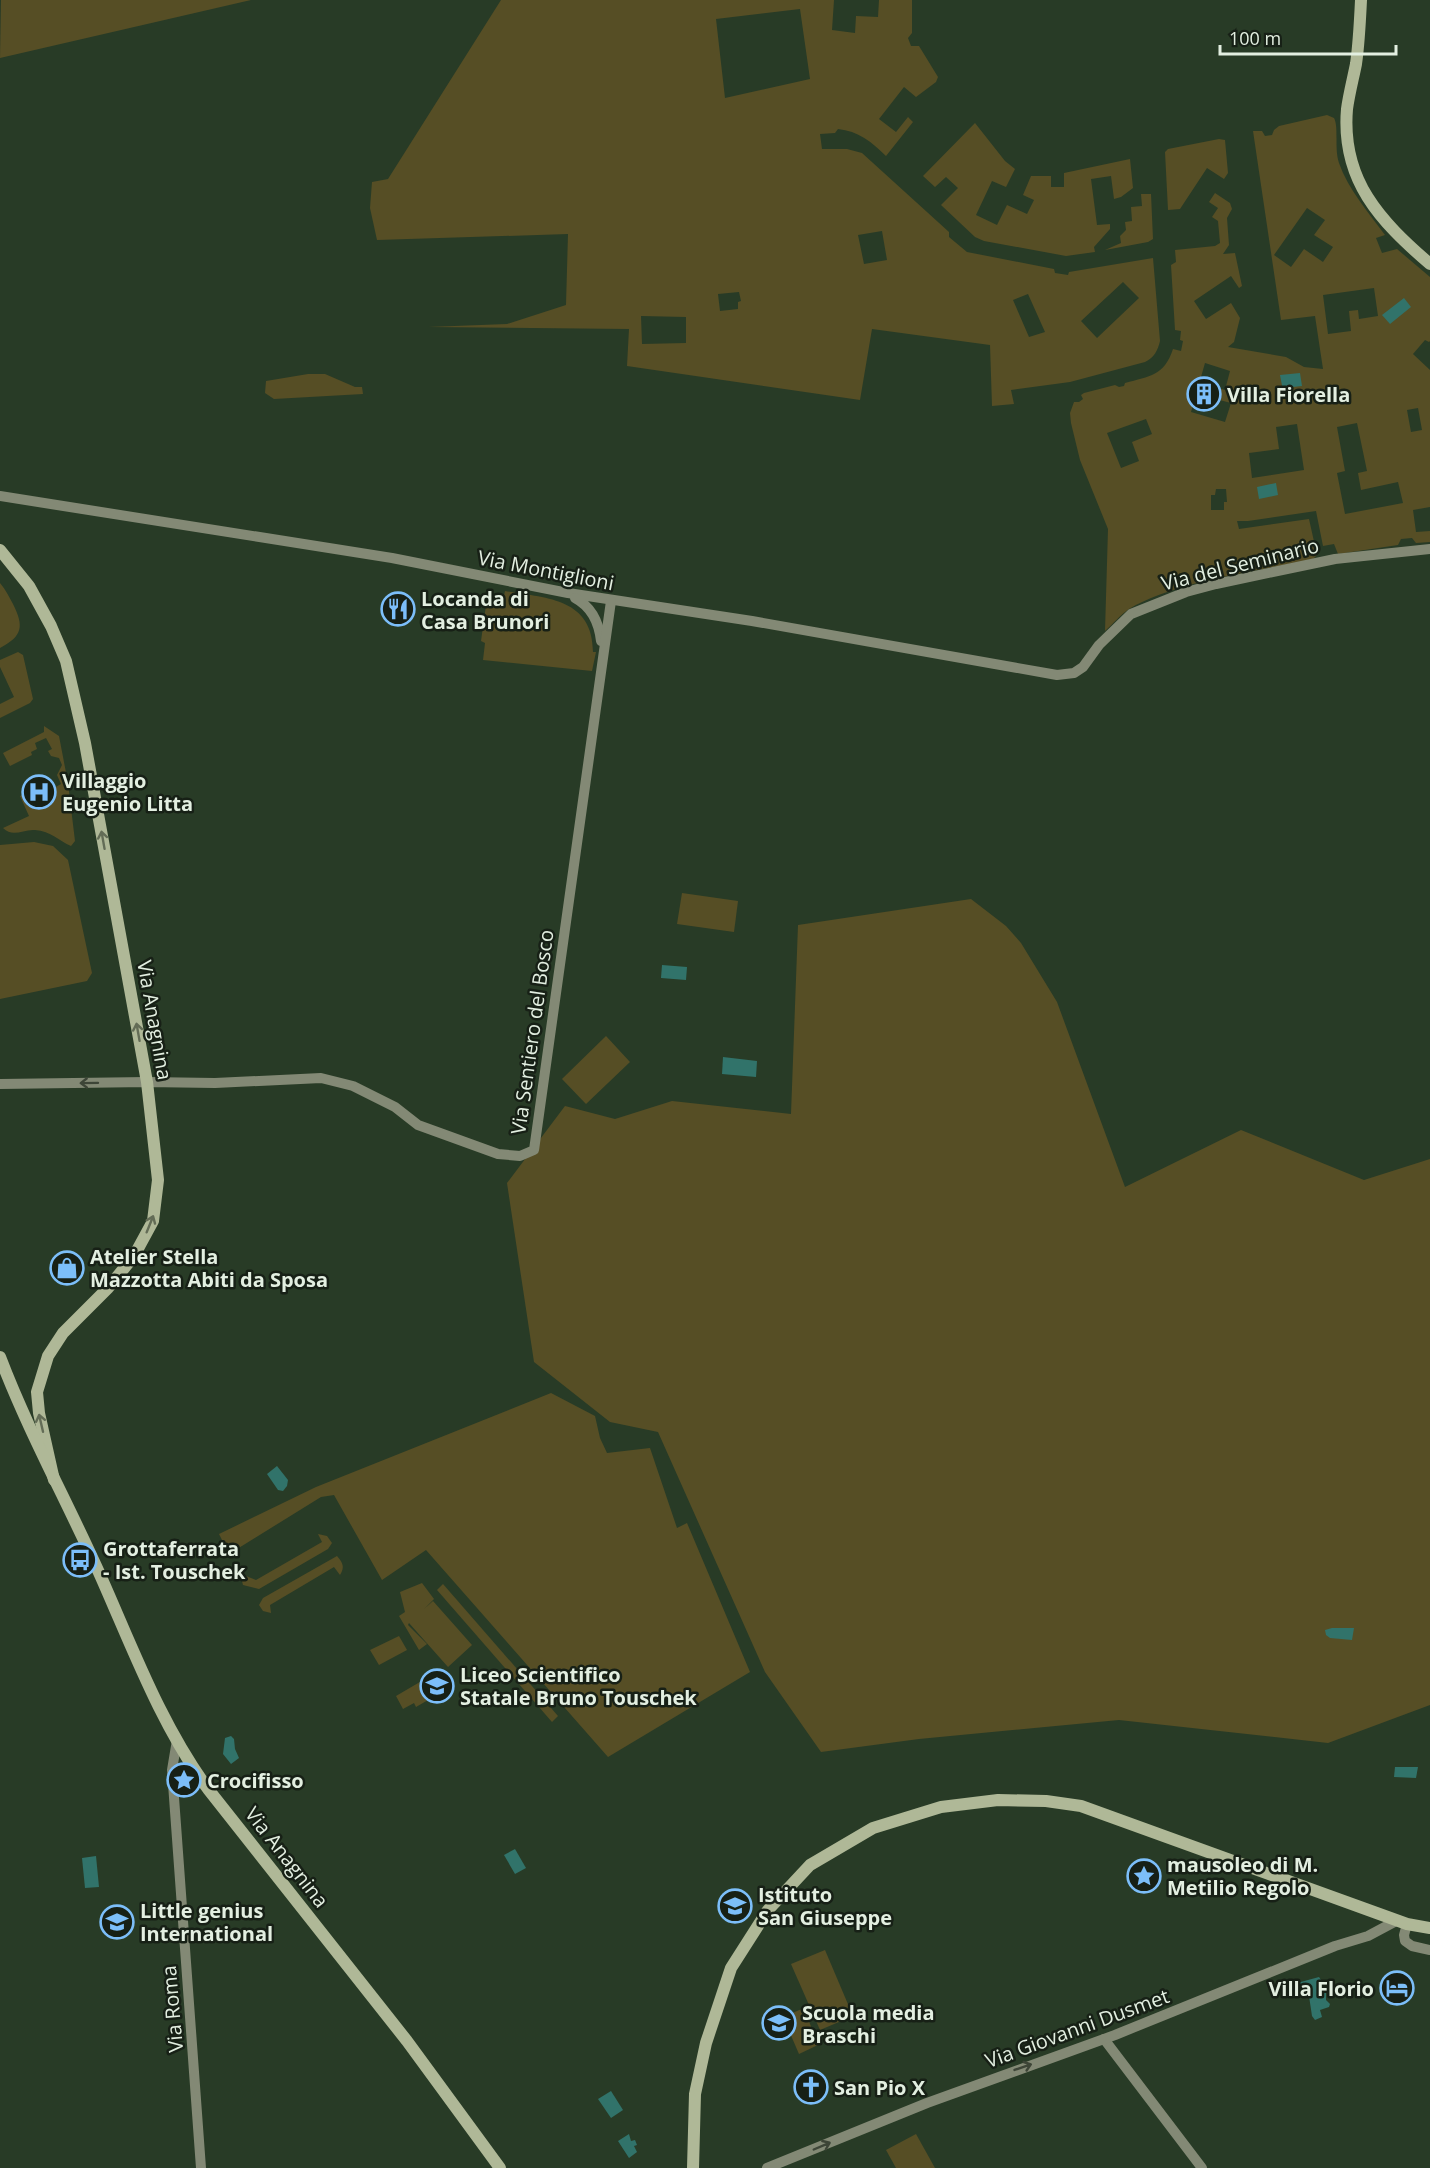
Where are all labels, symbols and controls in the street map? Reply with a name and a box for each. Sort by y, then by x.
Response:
scale bar [1220,18,1396,56]
text: 100 m [1229,26,1281,50]
building icon: Villa Fiorella [1186,376,1222,412]
place label: Villa Fiorella [1227,381,1350,408]
street label: Via del Seminario [1158,531,1322,597]
street label: Via Montiglioni [476,544,616,596]
place label: Locanda di Casa Brunori [421,585,549,635]
restaurant icon: Locanda di Casa Brunori [380,591,416,627]
place label: Villaggio Eugenio Litta [62,767,193,817]
hospital icon: Villaggio Eugenio Litta [21,774,57,810]
one-way arrow [97,831,108,850]
street label: Via Sentiero del Bosco [504,928,560,1136]
street label: Via Anagnina [131,958,179,1082]
one-way arrow [132,1022,143,1042]
one-way arrow [79,1077,99,1088]
one-way arrow [145,1215,156,1234]
place label: Atelier Stella Mazzotta Abiti da Sposa [90,1243,328,1293]
shop icon: Atelier Stella Mazzotta Abiti da Sposa [49,1250,85,1286]
one-way arrow [35,1413,46,1433]
place label: Grottaferrata - Ist. Touschek [103,1535,246,1585]
bus stop icon: Grottaferrata - Ist. Touschek [62,1542,98,1578]
place label: Liceo Scientifico Statale Bruno Touschek [460,1661,697,1711]
school or university icon: Liceo Scientifico Statale Bruno Touschek [419,1668,455,1704]
place icon: Crocifisso [166,1762,202,1798]
place label: Crocifisso [207,1767,304,1794]
street label: Via Anagnina [239,1801,335,1913]
place label: mausoleo di M. Metilio Regolo [1167,1851,1318,1901]
place icon: mausoleo di M. Metilio Regolo [1126,1858,1162,1894]
place label: Istituto San Giuseppe [758,1881,892,1931]
school or university icon: Istituto San Giuseppe [717,1888,753,1924]
place label: Little genius International [140,1897,273,1947]
school or university icon: Little genius International [99,1904,135,1940]
street label: Via Roma [155,1964,189,2054]
hotel icon: Villa Florio [1379,1970,1415,2006]
place label: Villa Florio [1268,1975,1374,2002]
street label: Via Giovanni Dusmet [981,1982,1173,2074]
place label: Scuola media Braschi [802,1999,935,2049]
school or university icon: Scuola media Braschi [761,2005,797,2041]
one-way arrow [1013,2061,1032,2072]
church icon: San Pio X [793,2069,829,2105]
place label: San Pio X [834,2074,926,2101]
one-way arrow [812,2140,830,2151]

